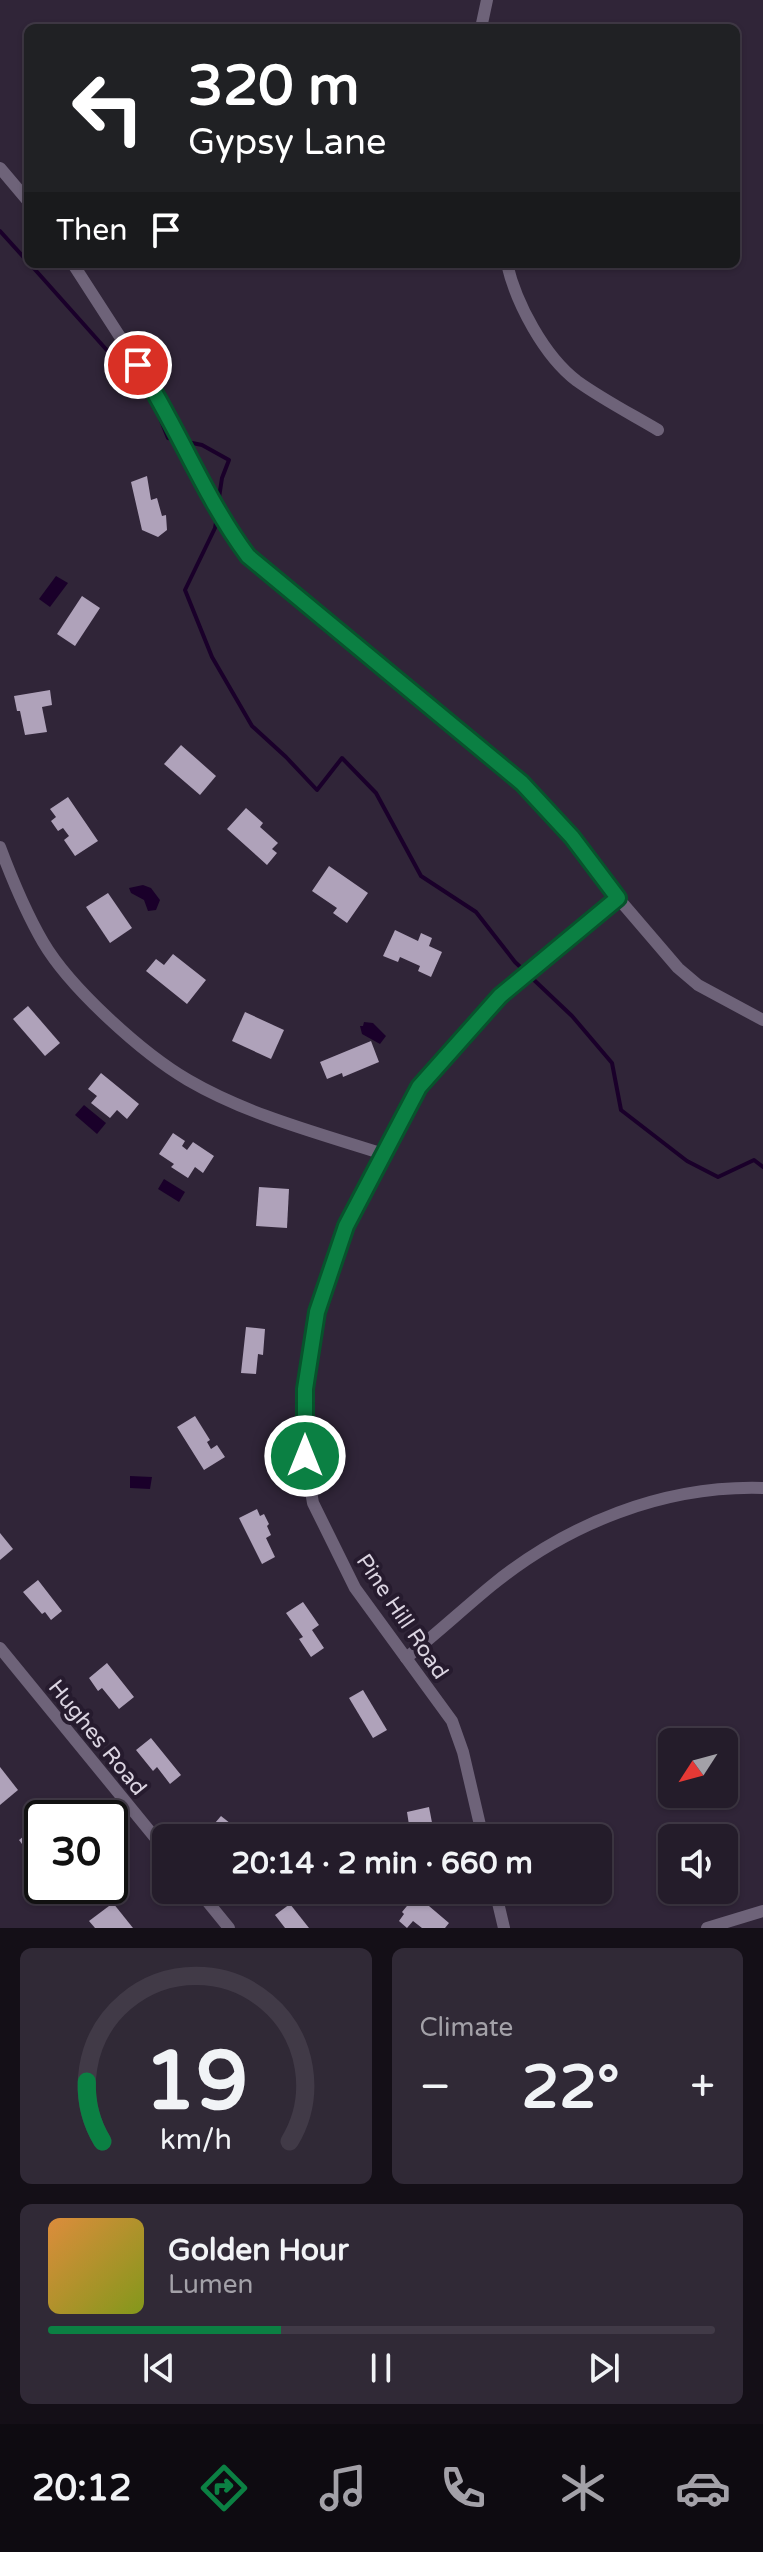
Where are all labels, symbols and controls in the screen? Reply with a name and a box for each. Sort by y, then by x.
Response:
text: 320 m [188,53,359,120]
icon: left [56,56,160,160]
text: Gypsy Lane [188,121,386,164]
icon: arrive [144,208,188,252]
text: Then [56,212,128,249]
pin [104,331,172,399]
icon: arrive [116,343,160,387]
position arrow [263,1414,347,1498]
street label: Pine Hill Road [351,1549,454,1684]
street label: Hughes Road [43,1675,152,1801]
north arrow [658,1728,738,1808]
map controls [658,1728,738,1904]
speed limit sign: 30 [24,1800,128,1904]
button: sound [658,1824,738,1904]
text: 20:14 · 2 min · 660 m [231,1845,533,1882]
text: Climate [420,2012,513,2043]
text: 19 [144,2032,248,2132]
text: 22° [522,2052,620,2124]
text: − [420,2061,451,2114]
text: + [690,2061,715,2114]
text: km/h [160,2123,232,2157]
text: Golden Hour [168,2232,349,2269]
text: Lumen [168,2269,253,2300]
icon: previous [137,2346,181,2390]
icon: pause [359,2346,403,2390]
icon: next [582,2346,626,2390]
icon: directions [196,2460,252,2516]
icon: music [315,2460,371,2516]
icon: phone [435,2460,491,2516]
icon: climate [555,2460,611,2516]
icon: car [675,2460,731,2516]
text: 20:12 [32,2467,132,2510]

